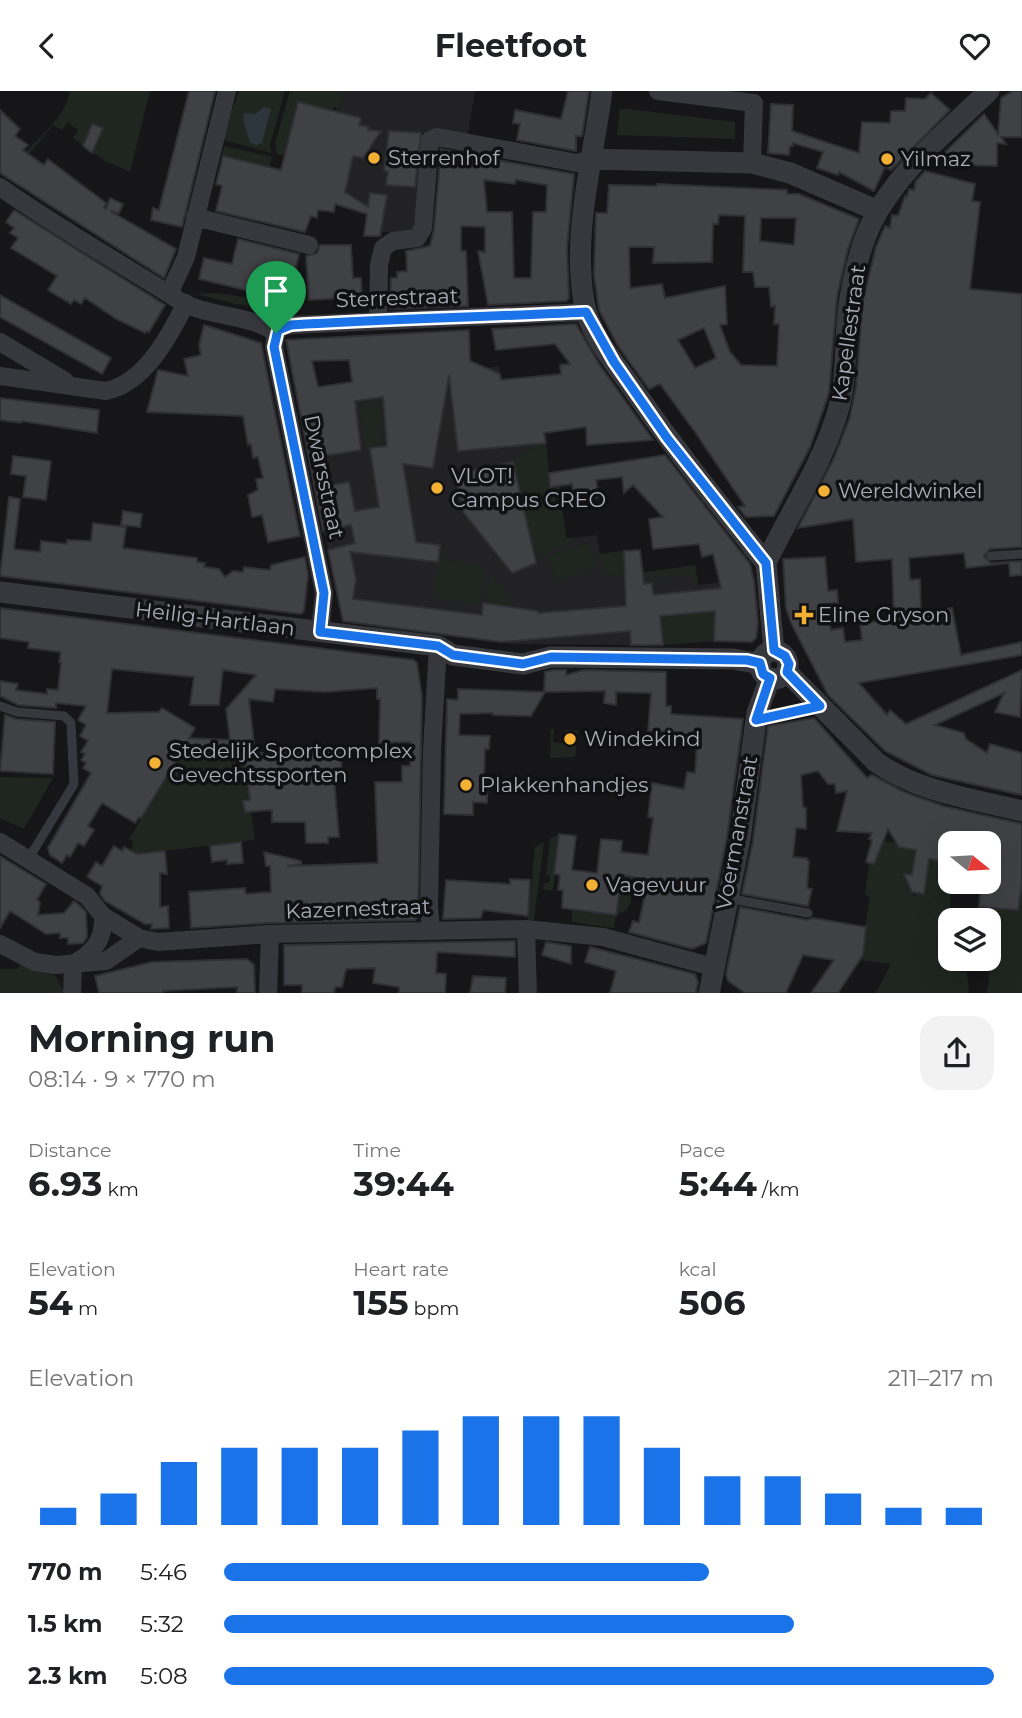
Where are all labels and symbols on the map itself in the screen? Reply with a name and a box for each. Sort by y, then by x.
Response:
place label: Sterrenhof [388,145,500,170]
place label: Yilmaz [901,146,971,171]
marker: Sterrenhof [366,150,382,166]
marker: Yilmaz [879,151,895,167]
pin [246,261,306,333]
street label: Kapellestraat [827,263,870,403]
street label: Sterrestraat [335,283,459,312]
street label: Dwarsstraat [299,413,350,541]
place label: VLOT! Campus CREO [451,463,606,512]
place label: Wereldwinkel [838,478,982,503]
marker: VLOT! Campus CREO [429,480,445,496]
marker: Wereldwinkel [816,483,832,499]
street label: Heilig-Hartlaan [134,596,296,641]
place label: Eline Gryson [818,602,949,627]
marker: Eline Gryson [796,607,812,623]
place label: Windekind [584,726,700,751]
marker: Windekind [562,731,578,747]
place label: Stedelijk Sportcomplex Gevechtssporten [169,738,413,787]
street label: Voermanstraat [711,754,762,912]
marker: Stedelijk Sportcomplex Gevechtssporten [147,755,163,771]
place label: Plakkenhandjes [480,772,648,797]
marker: Plakkenhandjes [458,777,474,793]
north arrow [938,831,1001,894]
place label: Vagevuur [606,872,707,897]
marker: Vagevuur [584,877,600,893]
street label: Kazernestraat [285,893,431,924]

